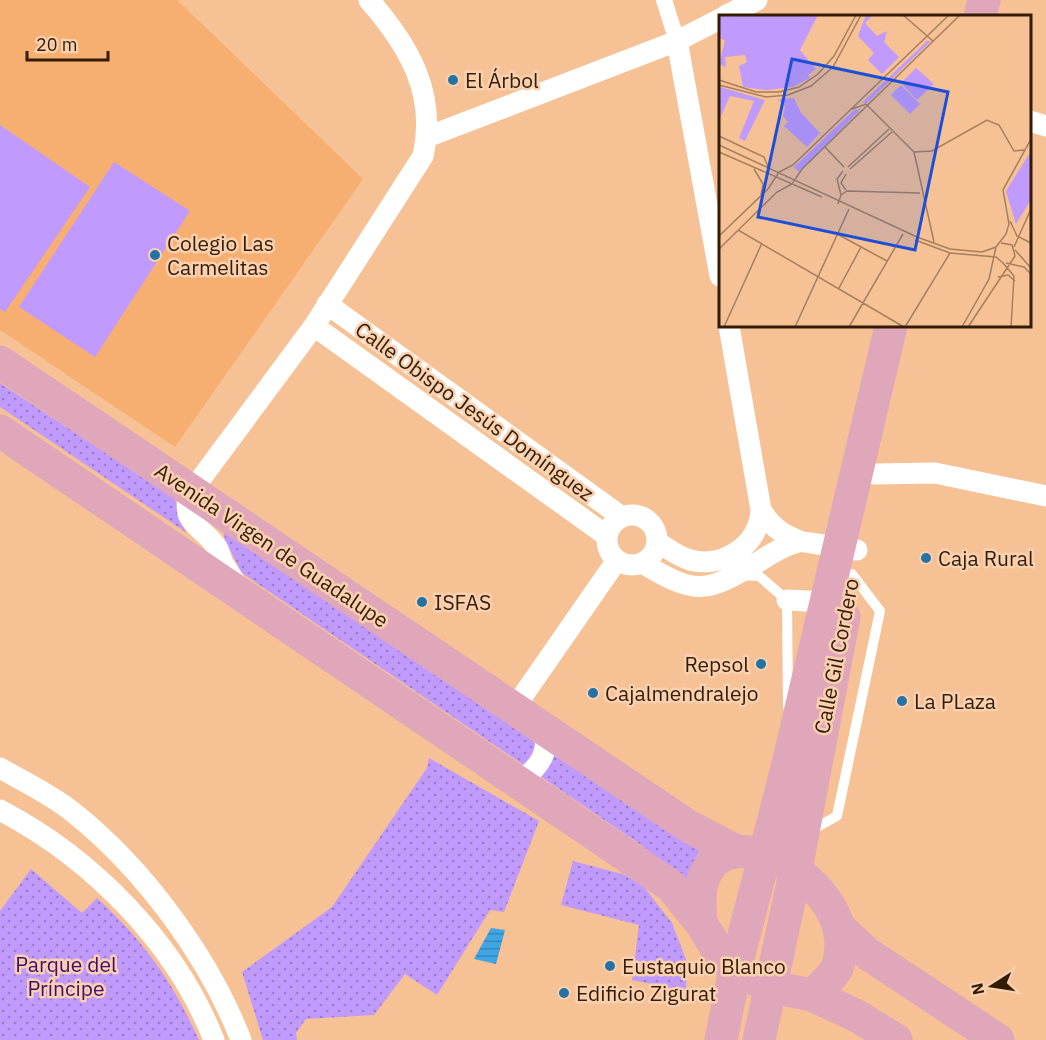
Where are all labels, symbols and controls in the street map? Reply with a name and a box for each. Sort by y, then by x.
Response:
inset map [719,15,1031,327]
scale bar [27,24,108,62]
text: 20 m [36,33,78,56]
place label: El Árbol [465,66,539,94]
marker: El Árbol [446,73,460,87]
place label: Colegio Las Carmelitas [167,229,274,281]
marker: Colegio Las Carmelitas [148,248,162,262]
street label: Calle Obispo Jesús Domínguez [350,315,600,507]
street label: Avenida Virgen de Guadalupe [150,456,394,634]
place label: Caja Rural [938,544,1034,572]
marker: Caja Rural [919,551,933,565]
street label: Calle Gil Cordero [807,576,865,736]
place label: ISFAS [434,588,491,616]
marker: ISFAS [415,595,429,609]
place label: Repsol [684,650,749,678]
marker: Repsol [754,657,768,671]
place label: Cajalmendralejo [605,679,759,707]
marker: Cajalmendralejo [586,686,600,700]
place label: La PLaza [914,687,996,715]
marker: La PLaza [895,694,909,708]
park label: Parque del Príncipe [15,950,117,1002]
place label: Eustaquio Blanco [622,952,786,980]
north arrow [962,956,1022,1016]
marker: Eustaquio Blanco [603,959,617,973]
place label: Edificio Zigurat [576,979,716,1007]
text: N [966,981,988,997]
marker: Edificio Zigurat [557,986,571,1000]

